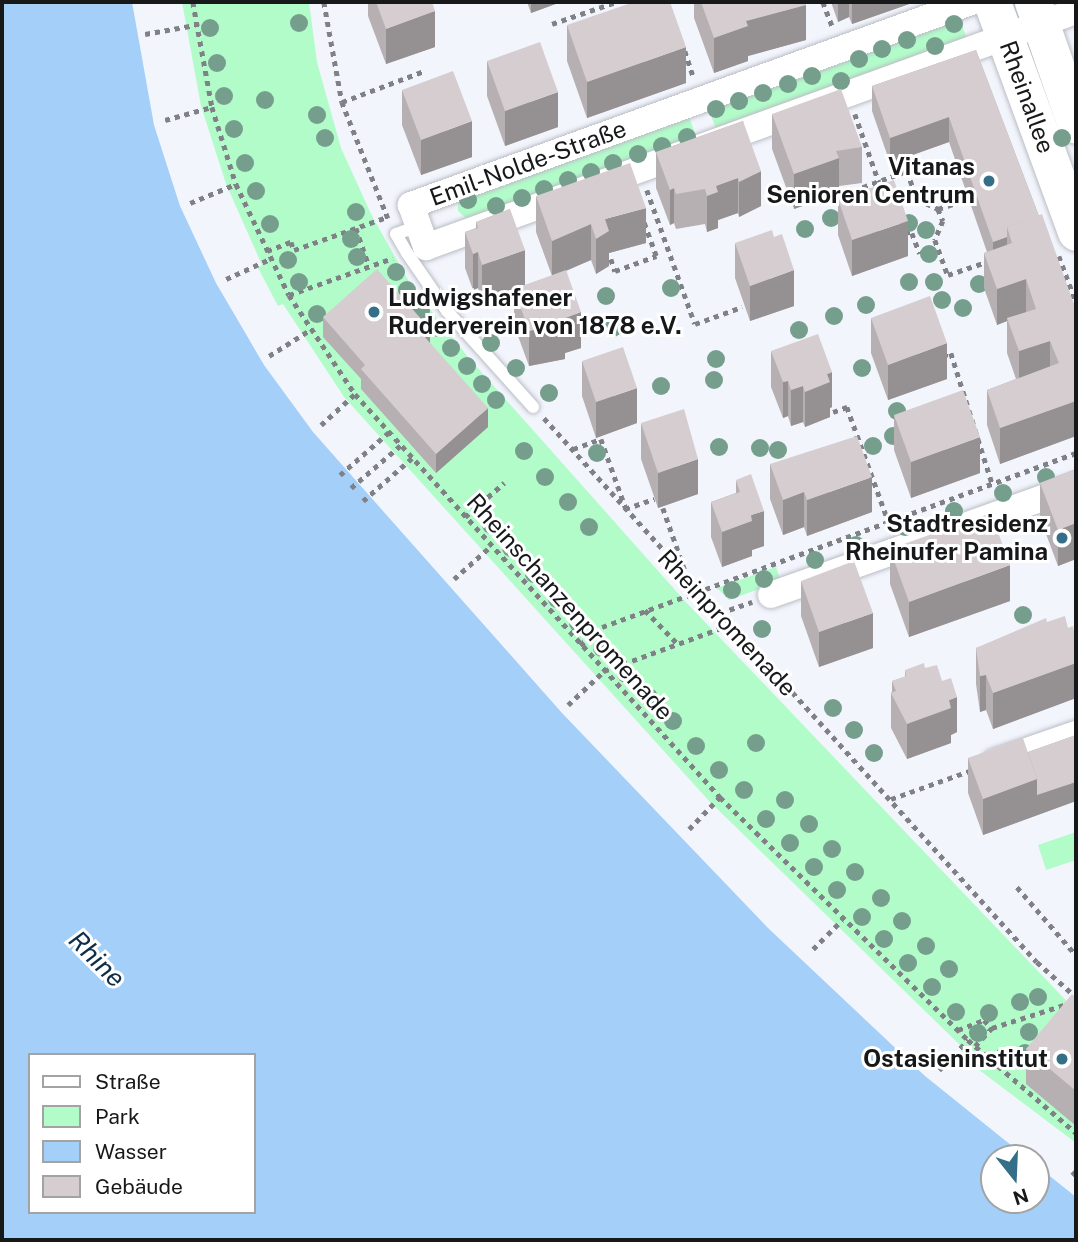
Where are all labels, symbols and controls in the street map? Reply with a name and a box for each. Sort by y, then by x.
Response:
street label: Rheinallee [993,37,1061,157]
street label: Emil-Nolde-Straße [426,114,630,212]
place label: Vitanas Senioren Centrum [766,153,975,209]
marker: Vitanas Senioren Centrum [981,173,997,189]
place label: Ludwigshafener Ruderverein von 1878 e.V. [388,284,682,340]
marker: Ludwigshafener Ruderverein von 1878 e.V. [366,304,382,320]
street label: Rheinschanzenpromenade [461,488,679,726]
place label: Stadtresidenz Rheinufer Pamina [845,510,1048,566]
marker: Stadtresidenz Rheinufer Pamina [1054,530,1070,546]
street label: Rheinpromenade [652,544,802,702]
water label: Rhine [62,924,132,994]
place label: Ostasieninstitut [863,1045,1048,1073]
marker: Ostasieninstitut [1054,1051,1070,1067]
legend [28,1053,256,1214]
text: Straße [95,1069,161,1094]
text: Park [95,1104,140,1129]
text: Wasser [95,1139,167,1164]
north arrow [980,1144,1050,1214]
text: Gebäude [95,1174,183,1199]
text: N [1010,1184,1031,1210]

